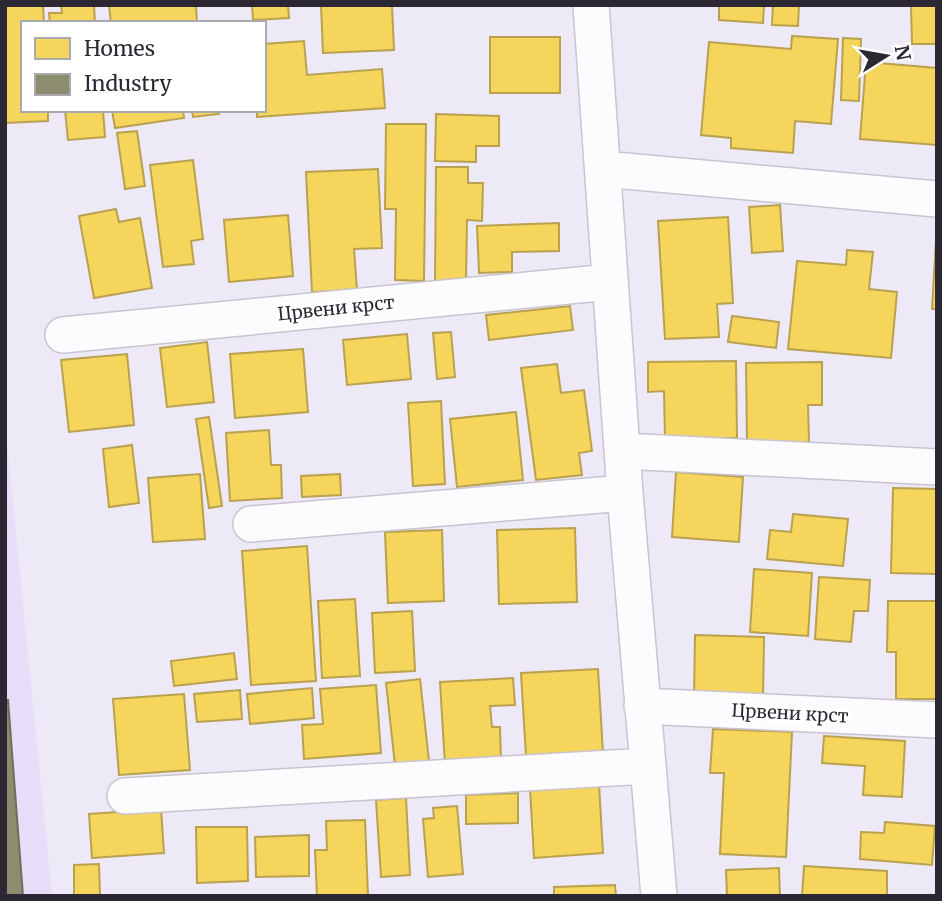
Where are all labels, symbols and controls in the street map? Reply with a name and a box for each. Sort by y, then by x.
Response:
legend [21,21,266,112]
north arrow [851,21,921,91]
text: Homes [84,35,155,62]
text: N [889,43,916,62]
text: Industry [84,70,173,97]
street label: Црвени крст [276,290,396,326]
street label: Црвени крст [731,698,849,728]

